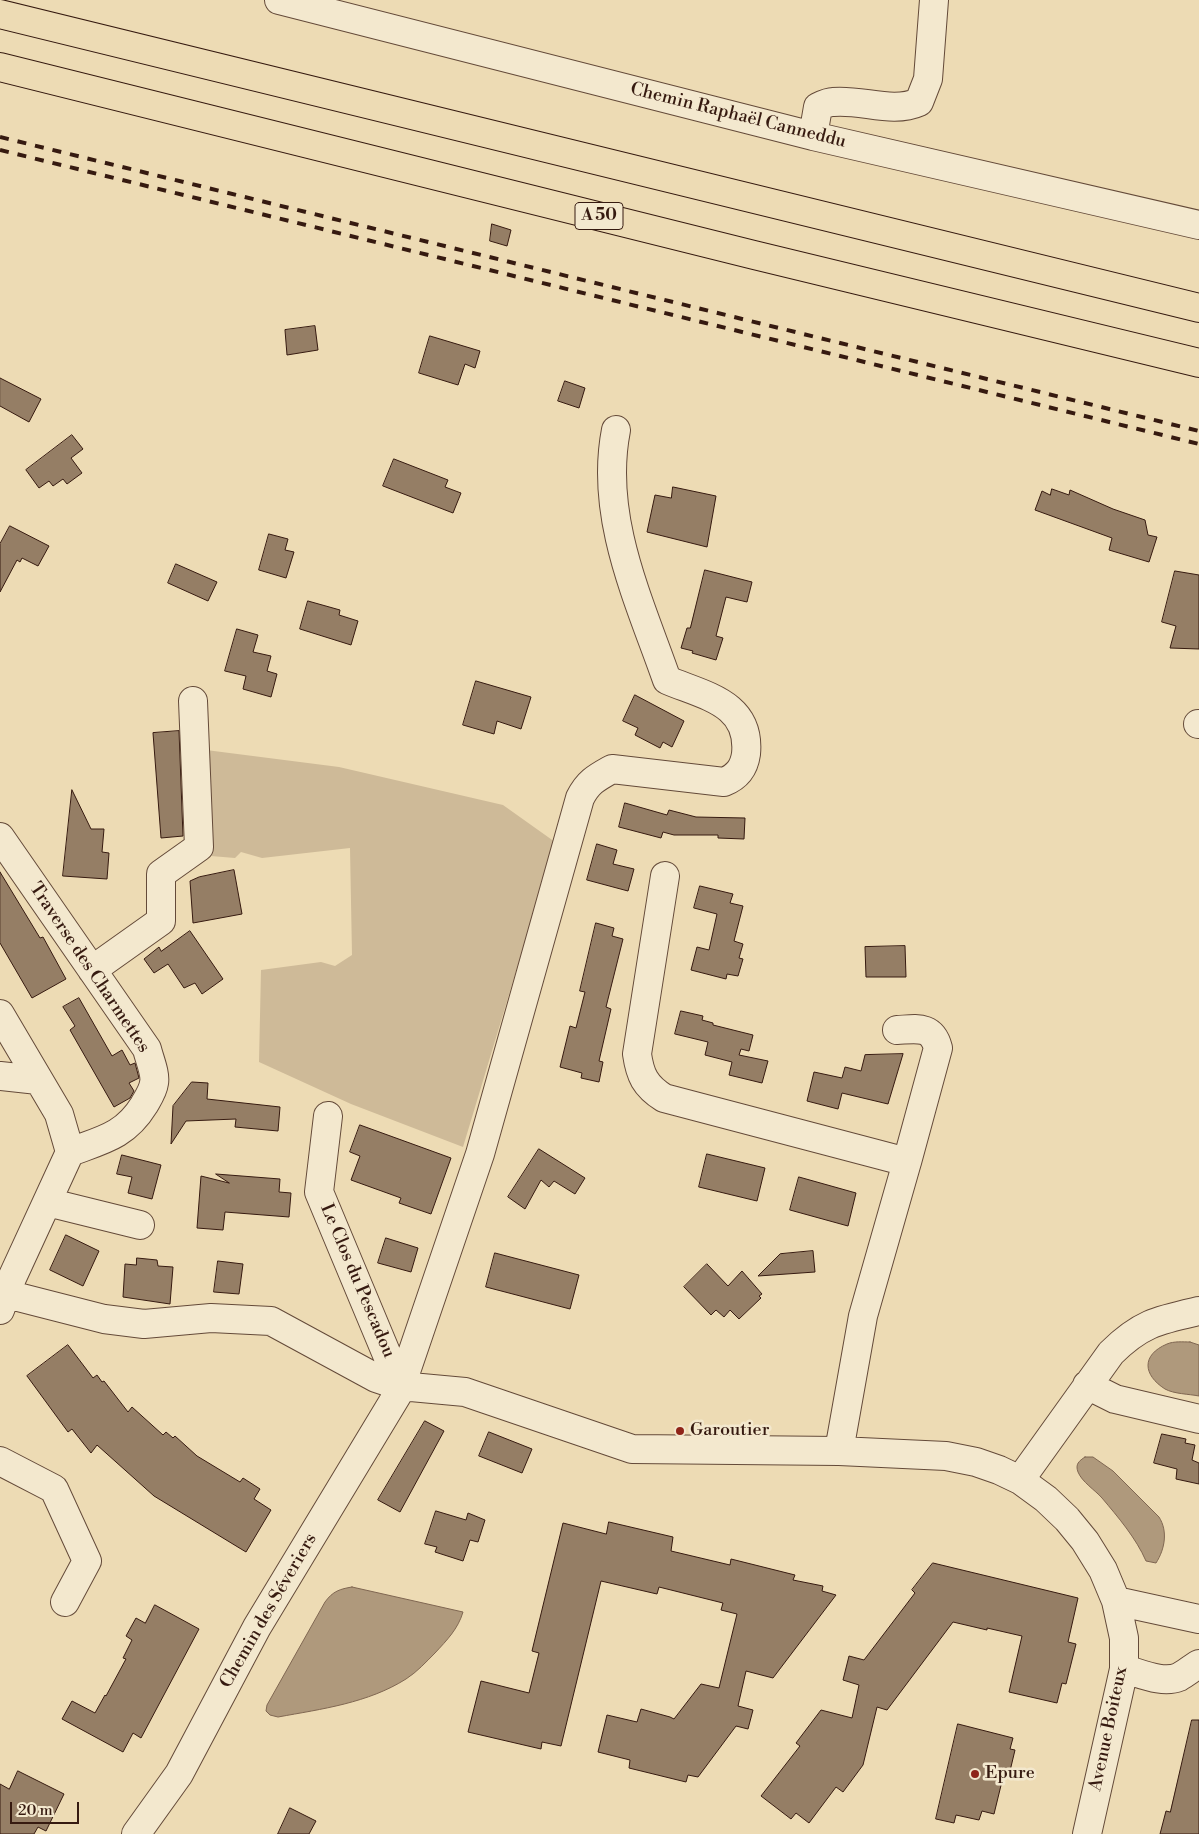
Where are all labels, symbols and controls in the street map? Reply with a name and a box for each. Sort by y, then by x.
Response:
street label: Chemin Raphaël Canneddu [628,79,848,153]
road number: A 50 [575,202,623,230]
street label: Traverse des Charmettes [24,879,154,1057]
street label: Le Clos du Pescadou [315,1201,399,1361]
place label: Garoutier [690,1420,769,1442]
marker: Garoutier [674,1425,686,1437]
street label: Chemin des Séveriers [216,1530,322,1692]
street label: Avenue Boiteux [1085,1665,1133,1793]
place label: Epure [985,1763,1035,1785]
marker: Epure [969,1768,981,1780]
scale bar [12,1792,81,1824]
text: 20 m [18,1801,53,1820]

